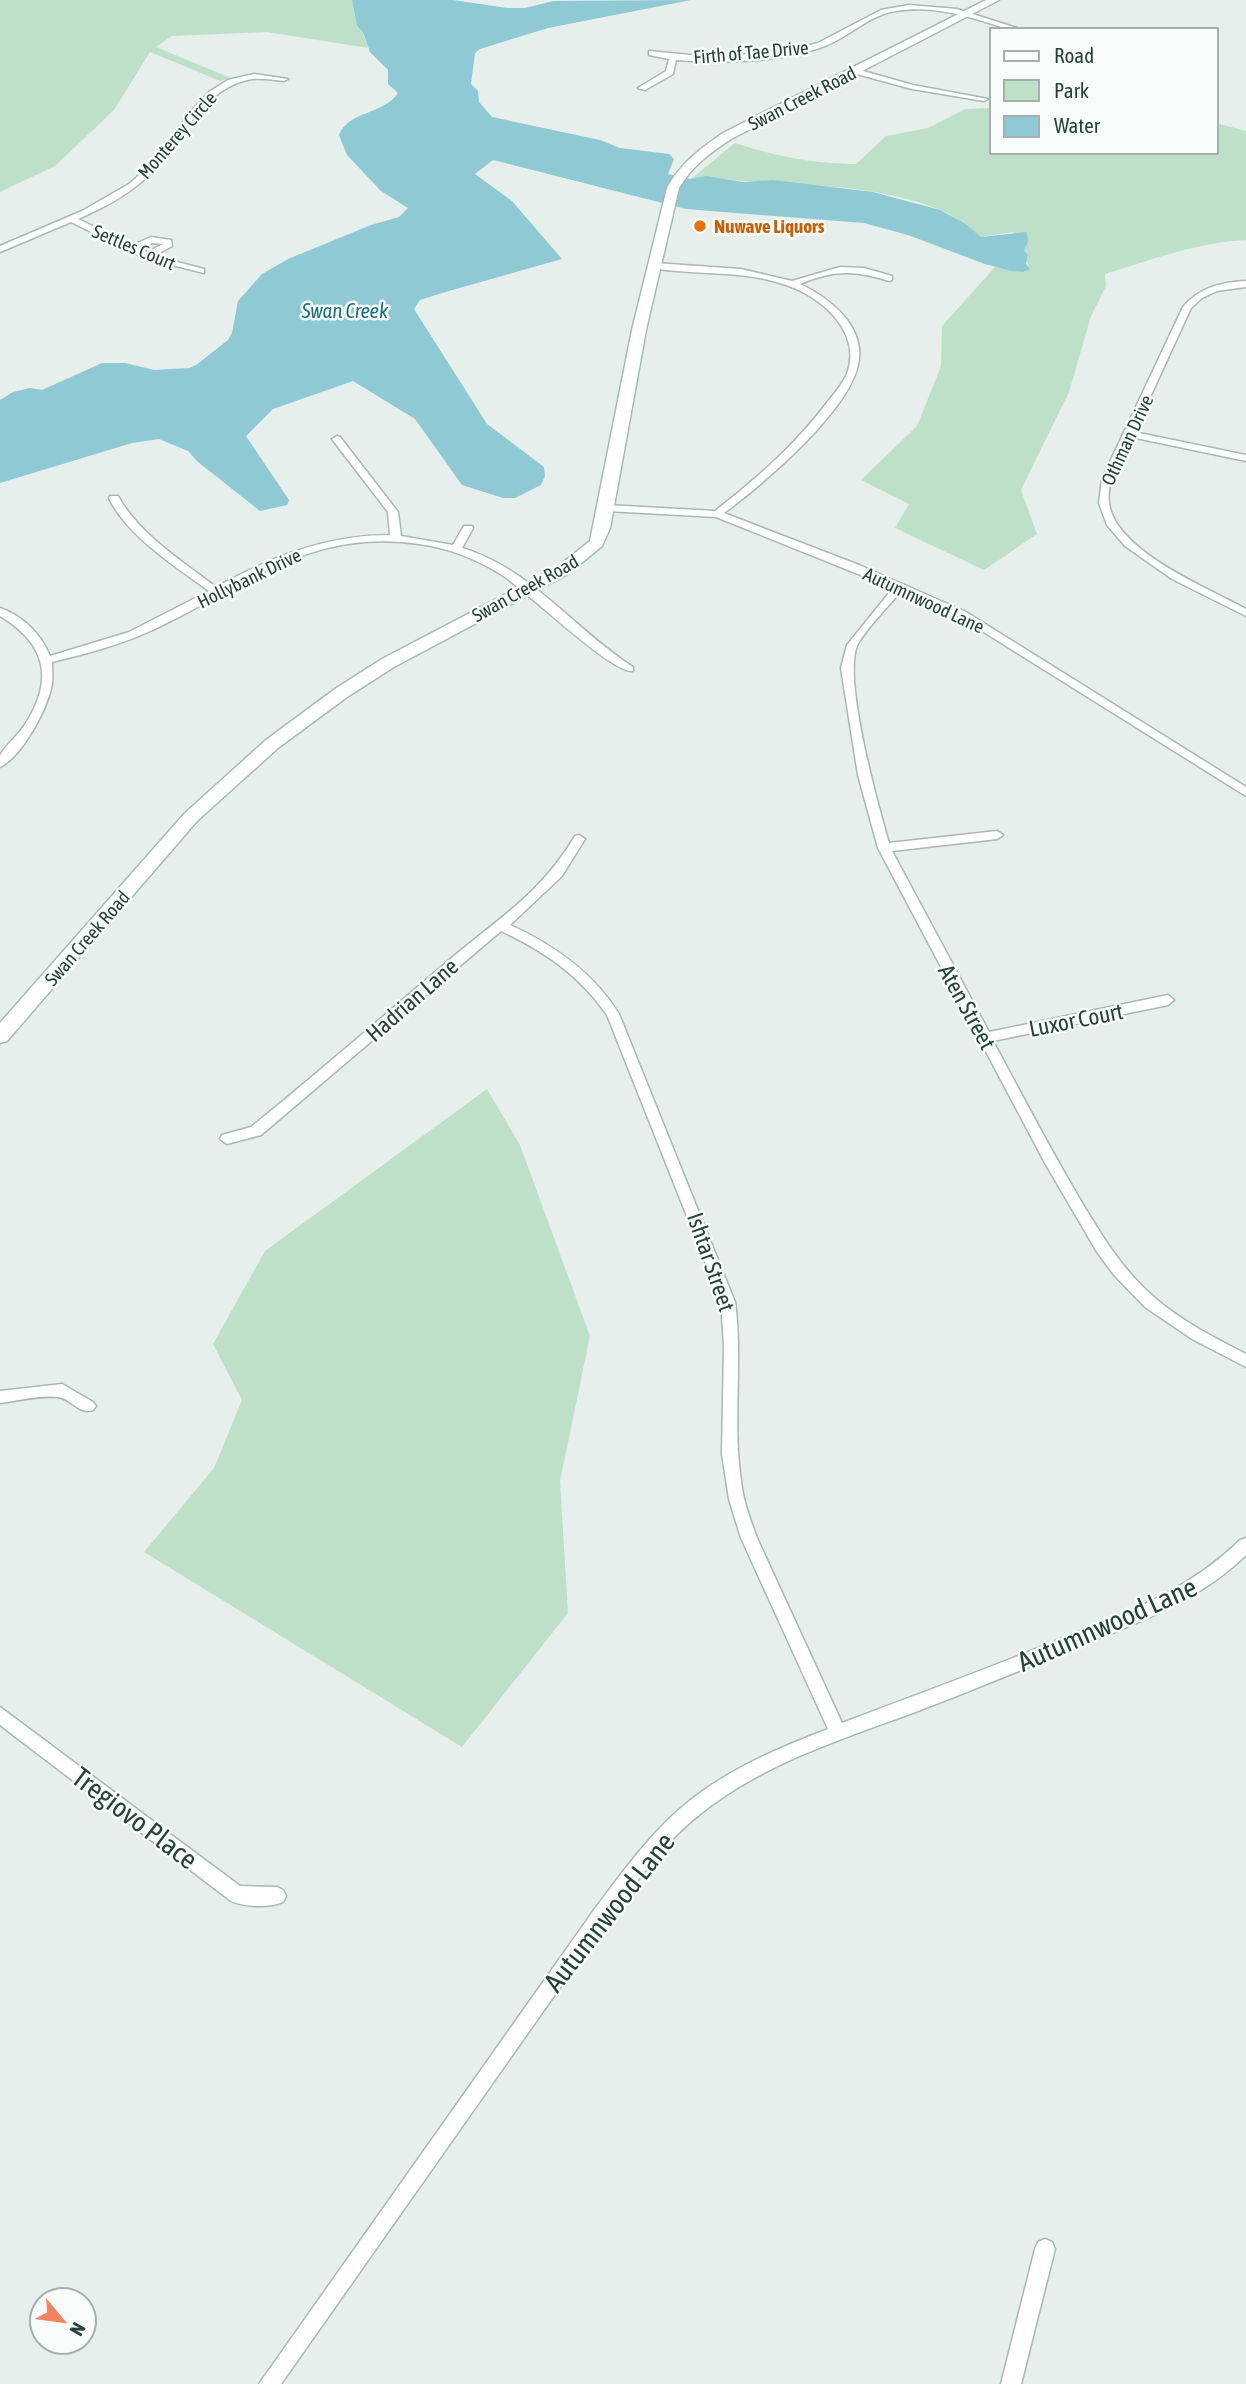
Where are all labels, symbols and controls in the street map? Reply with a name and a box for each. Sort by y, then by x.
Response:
legend [990,28,1218,154]
street label: Firth of Tae Drive [693,36,809,68]
text: Road [1054,43,1094,67]
street label: Swan Creek Road [744,61,860,135]
text: Park [1054,78,1089,102]
street label: Monterey Circle [133,87,221,183]
text: Water [1054,113,1101,137]
place label: Nuwave Liquors [714,215,825,237]
marker: Nuwave Liquors [692,218,708,234]
street label: Settles Court [89,220,179,274]
water label: Swan Creek [301,298,389,322]
street label: Othman Drive [1097,391,1157,489]
street label: Hollybank Drive [194,543,304,613]
street label: Swan Creek Road [468,550,582,626]
street label: Autumnwood Lane [860,562,988,638]
street label: Swan Creek Road [40,886,134,990]
street label: Hadrian Lane [361,953,463,1047]
street label: Aten Street [933,960,1001,1054]
street label: Luxor Court [1027,998,1125,1042]
street label: Ishtar Street [682,1209,740,1315]
street label: Autumnwood Lane [1013,1570,1201,1678]
street label: Tregiovo Place [66,1761,204,1875]
street label: Autumnwood Lane [537,1826,681,1998]
north arrow [28,2286,98,2356]
text: N [66,2319,90,2339]

